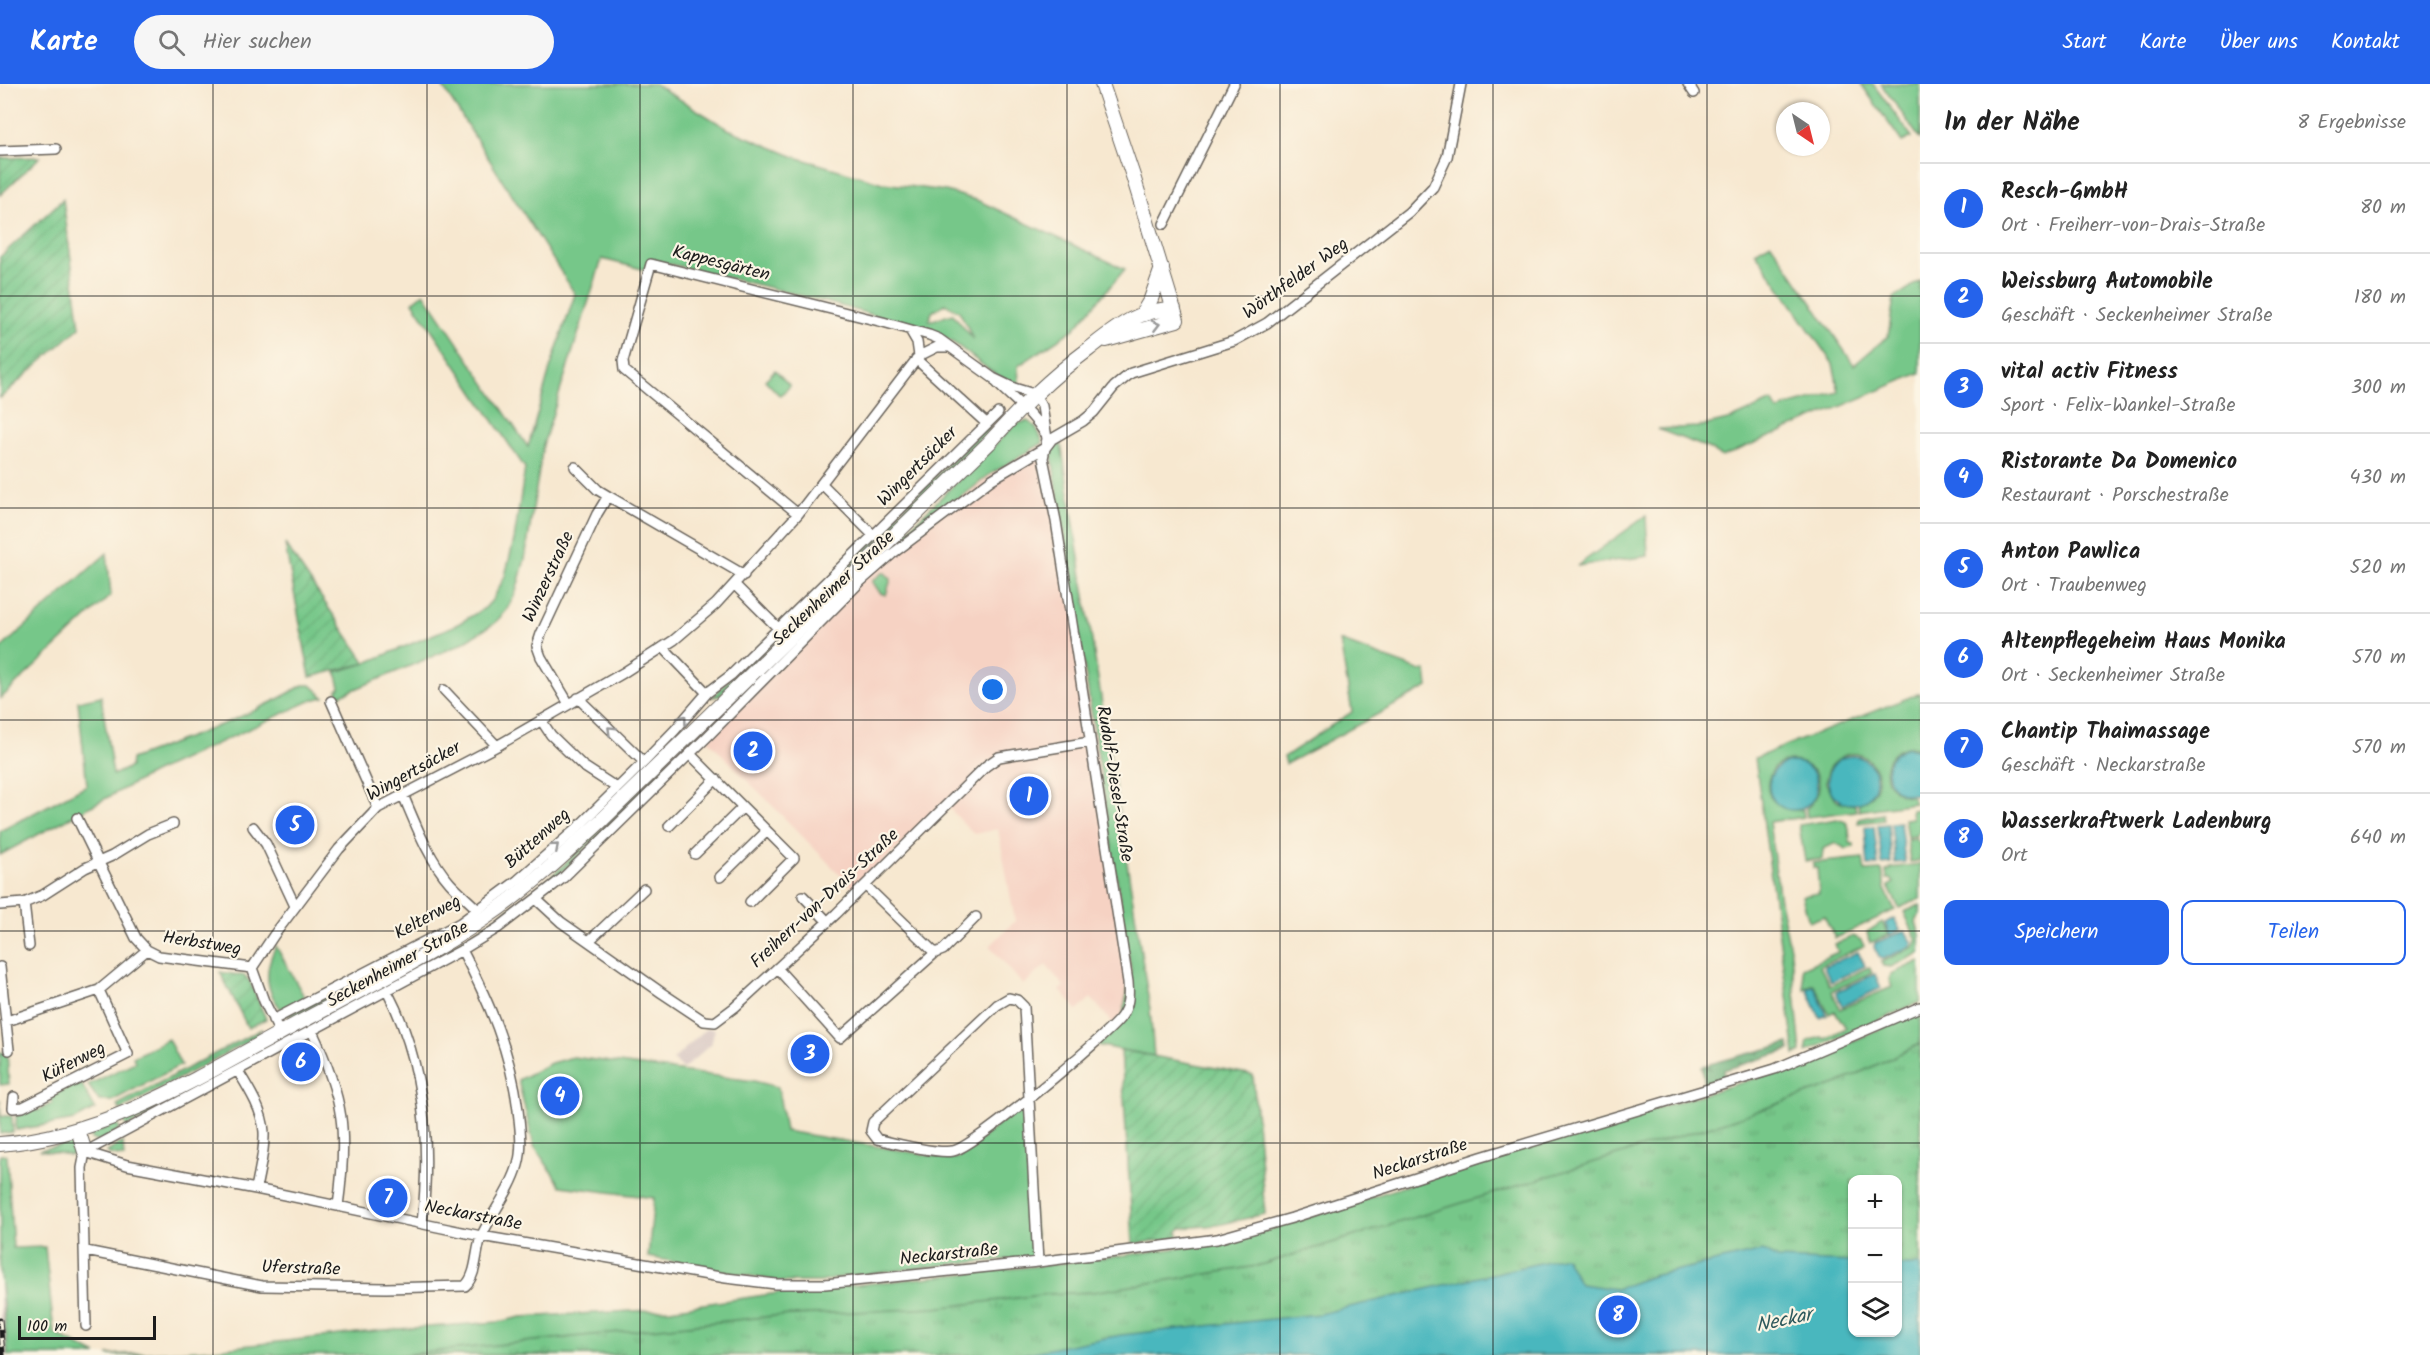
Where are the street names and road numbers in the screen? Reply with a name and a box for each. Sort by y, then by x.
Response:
street label: Wörthfelder Weg [1237,231,1355,327]
street label: Kappesgärten [669,238,773,290]
street label: Wingertsäcker [871,419,966,514]
street label: Seckenheimer Straße [766,524,902,654]
street label: Winzerstraße [515,527,583,627]
street label: Rudolf-Diesel-Straße [1087,704,1141,864]
street label: Wingertsäcker [361,734,468,810]
street label: Büttenweg [498,801,578,877]
street label: Freiherr-von-Drais-Straße [744,822,906,976]
street label: Kelterweg [389,888,467,948]
street label: Seckenheimer Straße [321,914,475,1016]
street label: Herbstweg [161,924,243,964]
street label: Küferweg [37,1034,111,1092]
street label: Neckarstraße [1369,1131,1471,1189]
street label: Neckarstraße [422,1192,524,1240]
street label: Neckarstraße [898,1235,1000,1275]
street label: Uferstraße [261,1253,341,1285]

